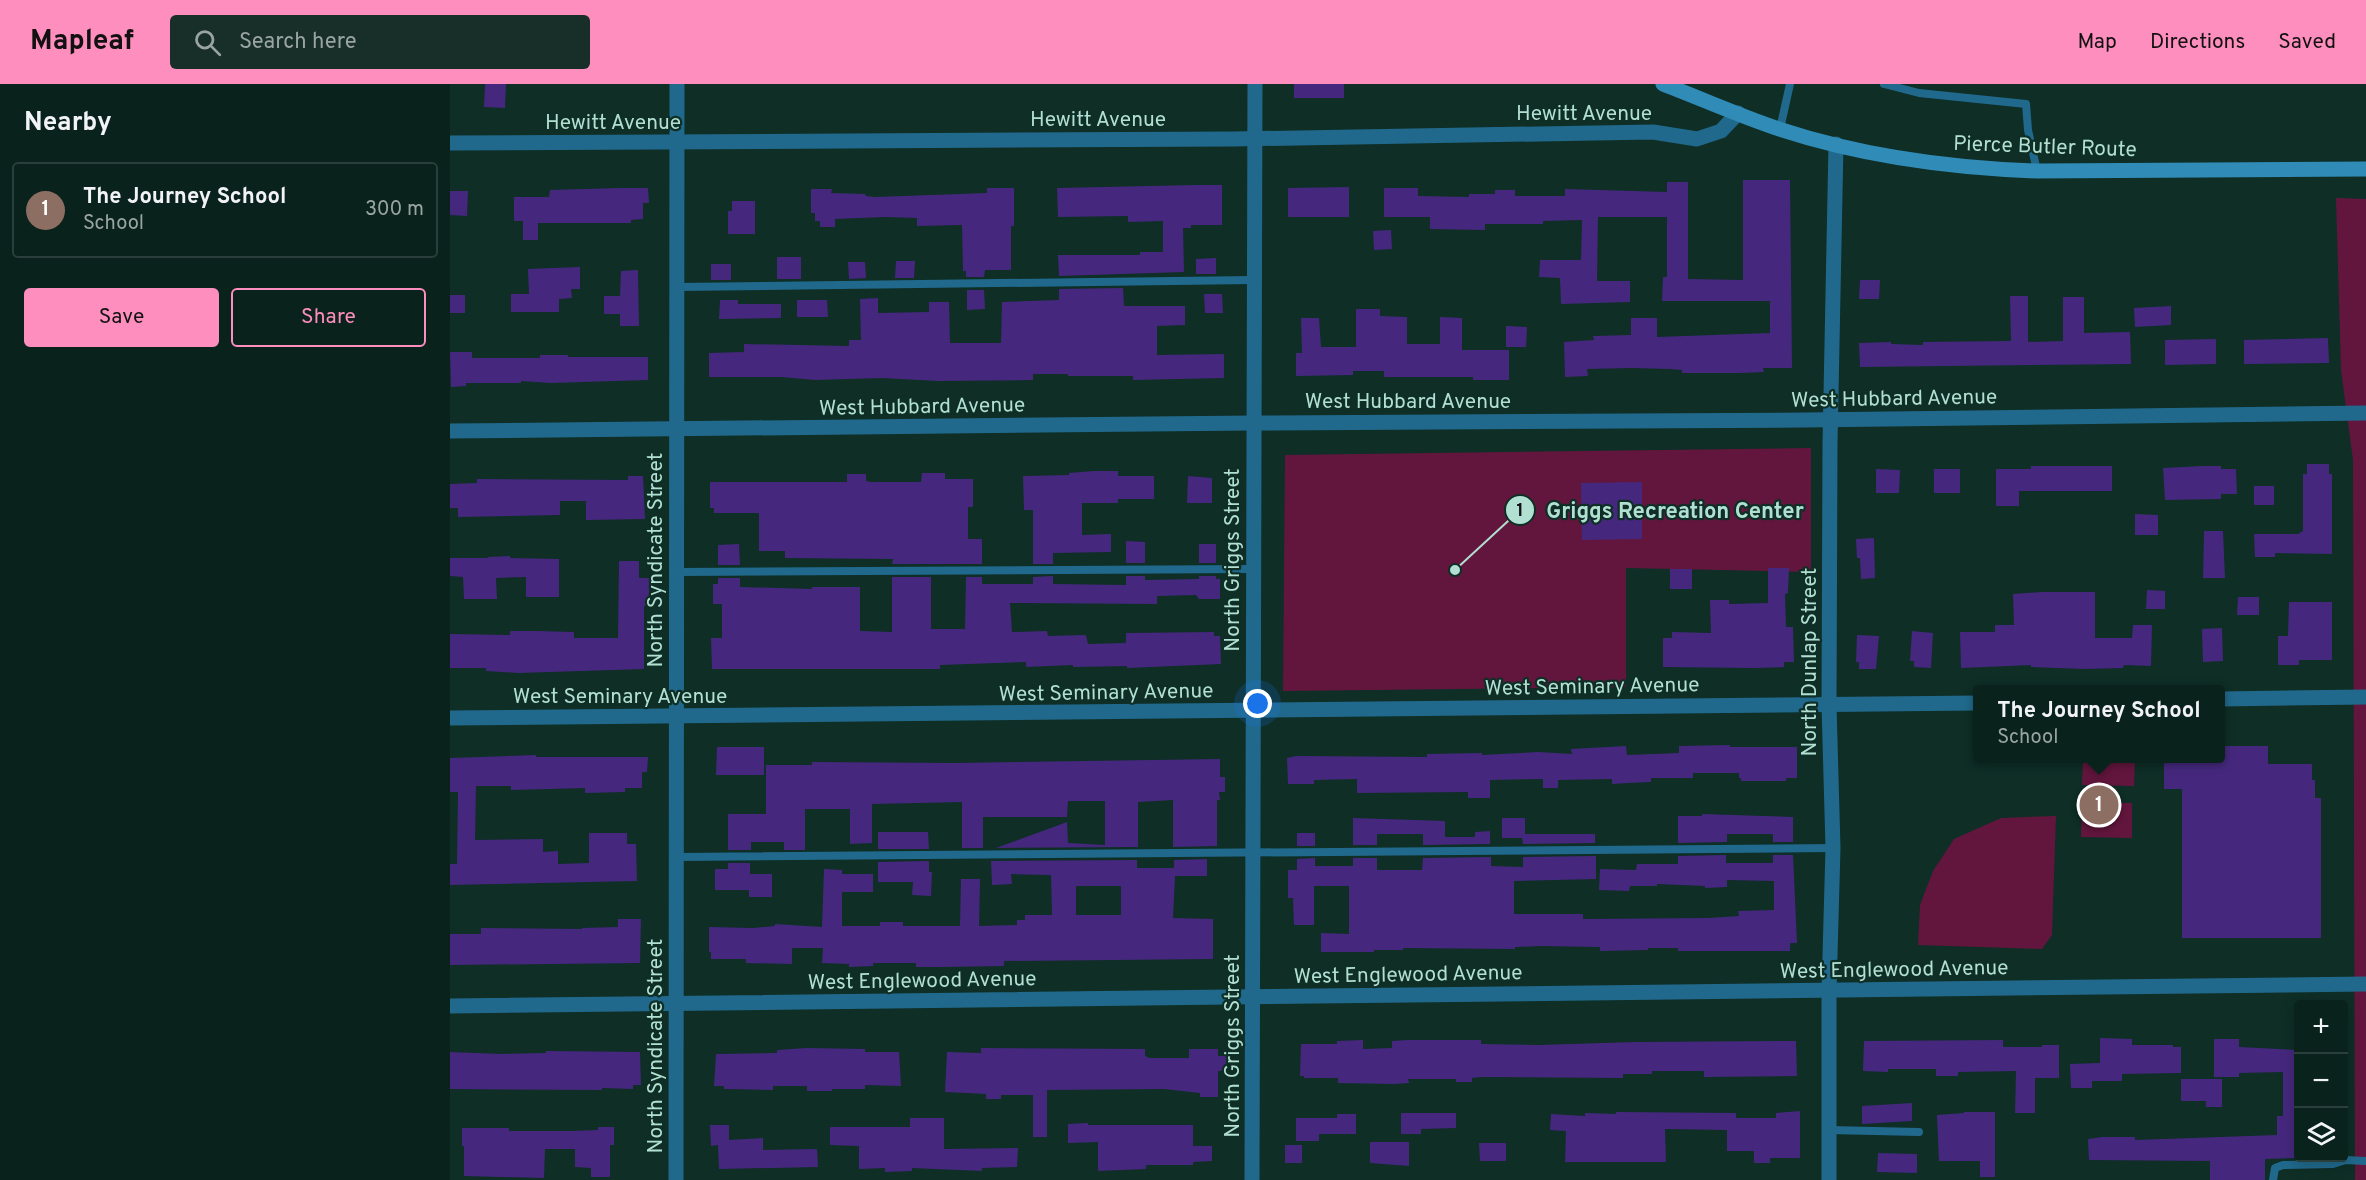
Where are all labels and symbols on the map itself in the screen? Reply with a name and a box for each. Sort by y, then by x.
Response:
street label: Hewitt Avenue [1516,101,1652,128]
street label: Hewitt Avenue [1030,107,1166,134]
street label: Hewitt Avenue [545,110,681,137]
street label: Pierce Butler Route [1953,131,2137,164]
street label: West Hubbard Avenue [1791,384,1997,415]
street label: West Hubbard Avenue [1305,389,1511,416]
street label: West Hubbard Avenue [819,392,1025,423]
street label: North Syndicate Street [643,453,670,667]
street label: North Griggs Street [1220,468,1247,652]
callout: Griggs Recreation Center [1505,490,1816,530]
text: Griggs Recreation Center [1546,499,1804,526]
text: 1 [1516,500,1524,523]
street label: North Dunlap Street [1797,568,1824,756]
street label: West Seminary Avenue [1484,672,1700,703]
street label: West Seminary Avenue [998,678,1214,709]
street label: West Seminary Avenue [513,684,727,711]
your location [1243,689,1272,718]
pin: 1 [2080,782,2118,828]
street label: North Syndicate Street [643,939,670,1153]
street label: North Griggs Street [1220,954,1247,1138]
street label: West Englewood Avenue [1779,955,2009,986]
street label: West Englewood Avenue [1293,960,1523,991]
street label: West Englewood Avenue [807,966,1037,997]

